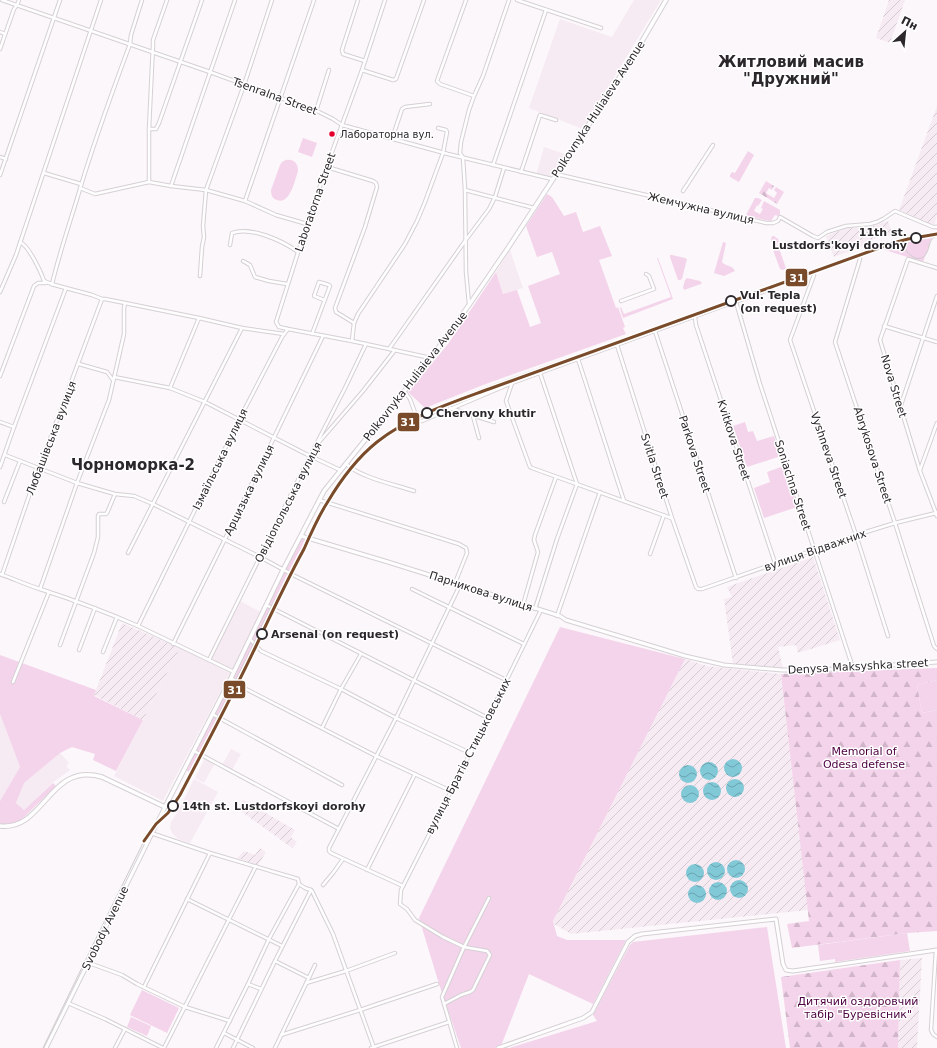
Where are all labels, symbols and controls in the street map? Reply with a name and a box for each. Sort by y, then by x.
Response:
north arrow [885,12,925,52]
text: Пн [899,14,920,33]
street label: Polkovnyka Huliaieva Avenue [549,38,648,180]
district label: Житловий масив "Дружний" [718,53,864,88]
street label: Tsenralna Street [230,75,320,118]
marker: Лабораторна вул. [327,129,337,139]
place label: Лабораторна вул. [340,129,434,140]
street label: Laboratorna Street [292,150,339,253]
street label: Жемчужна вулиця [647,190,755,227]
place label: 11th st. Lustdorfs'koyi dorohy [772,226,907,252]
marker: 11th st. Lustdorfs'koyi dorohy [910,232,922,244]
line badge: 31 [785,268,808,287]
text: 31 [789,272,805,285]
place label: Vul. Tepla (on request) [740,289,817,315]
marker: Vul. Tepla (on request) [725,295,737,307]
street label: Polkovnyka Huliaieva Avenue [361,309,470,444]
street label: Nova Street [878,353,909,420]
street label: Любашівська вулиця [24,379,79,497]
street label: Kvitkova Street [714,398,753,483]
street label: Abrykosova Street [851,405,895,506]
street label: Ізмаїльська вулиця [190,406,251,512]
marker: Chervony khutir [421,407,433,419]
place label: Chervony khutir [436,407,536,420]
street label: Vyshneva Street [808,410,850,501]
line badge: 31 [397,412,420,432]
street label: Parkova Street [676,414,713,495]
text: 31 [400,416,416,429]
street label: Svitla Street [638,432,671,501]
street label: Soniachna Street [772,438,813,533]
street label: Овідіопольська вулиця [252,440,325,565]
street label: Арцизька вулиця [222,443,277,538]
district label: Чорноморка-2 [71,456,195,474]
street label: вулиця Відважних [762,527,868,574]
street label: Парникова вулиця [428,569,534,614]
marker: Arsenal (on request) [256,628,268,640]
place label: Arsenal (on request) [271,628,399,641]
street label: Denysa Maksyshka street [787,656,929,677]
street label: вулиця Братів Стицьковських [423,676,514,836]
line badge: 31 [223,680,246,699]
text: 31 [227,684,243,697]
park label: Memorial of Odesa defense [823,745,905,771]
marker: 14th st. Lustdorfskoyi dorohy [167,800,179,812]
place label: 14th st. Lustdorfskoyi dorohy [182,800,366,813]
street label: Svobody Avenue [79,884,132,972]
park label: Дитячий оздоровчий табір "Буревісник" [798,995,918,1021]

